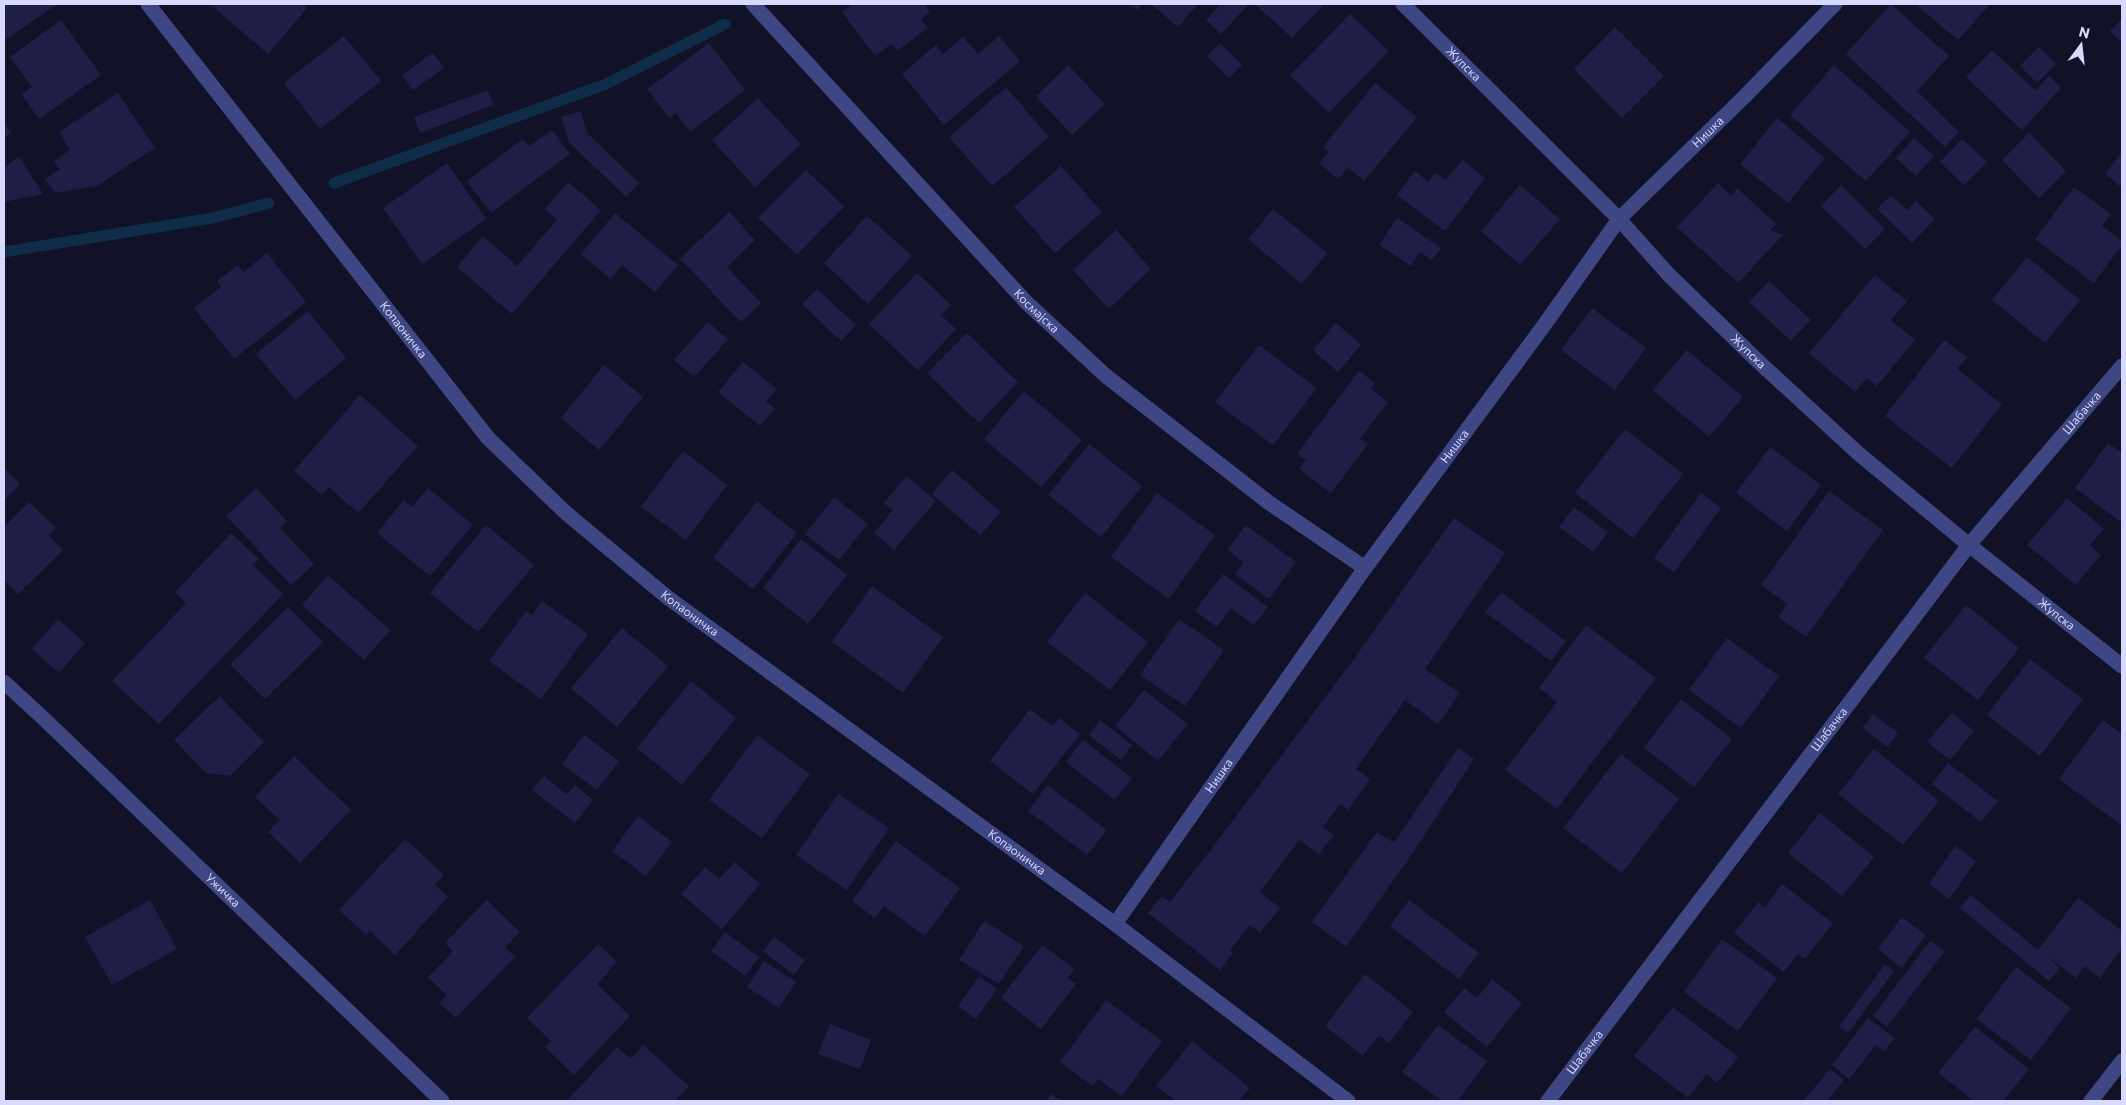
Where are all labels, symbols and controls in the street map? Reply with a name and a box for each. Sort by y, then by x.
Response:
north arrow [2056,20,2106,70]
text: N [2077,22,2092,42]
street label: Жупска [1444,43,1484,84]
street label: Нишка [1689,113,1726,150]
street label: Космајска [1012,286,1063,335]
street label: Копаоничка [378,298,431,360]
street label: Жупска [1728,331,1769,371]
street label: Шабачка [2059,388,2103,436]
street label: Нишка [1437,426,1471,466]
street label: Копаоничка [659,587,722,638]
street label: Жупска [2035,594,2078,632]
street label: Шабачка [1807,704,1850,754]
street label: Нишка [1201,756,1235,795]
street label: Копаоничка [986,826,1049,877]
street label: Ужичка [203,870,244,910]
street label: Шабачка [1563,1027,1605,1076]

